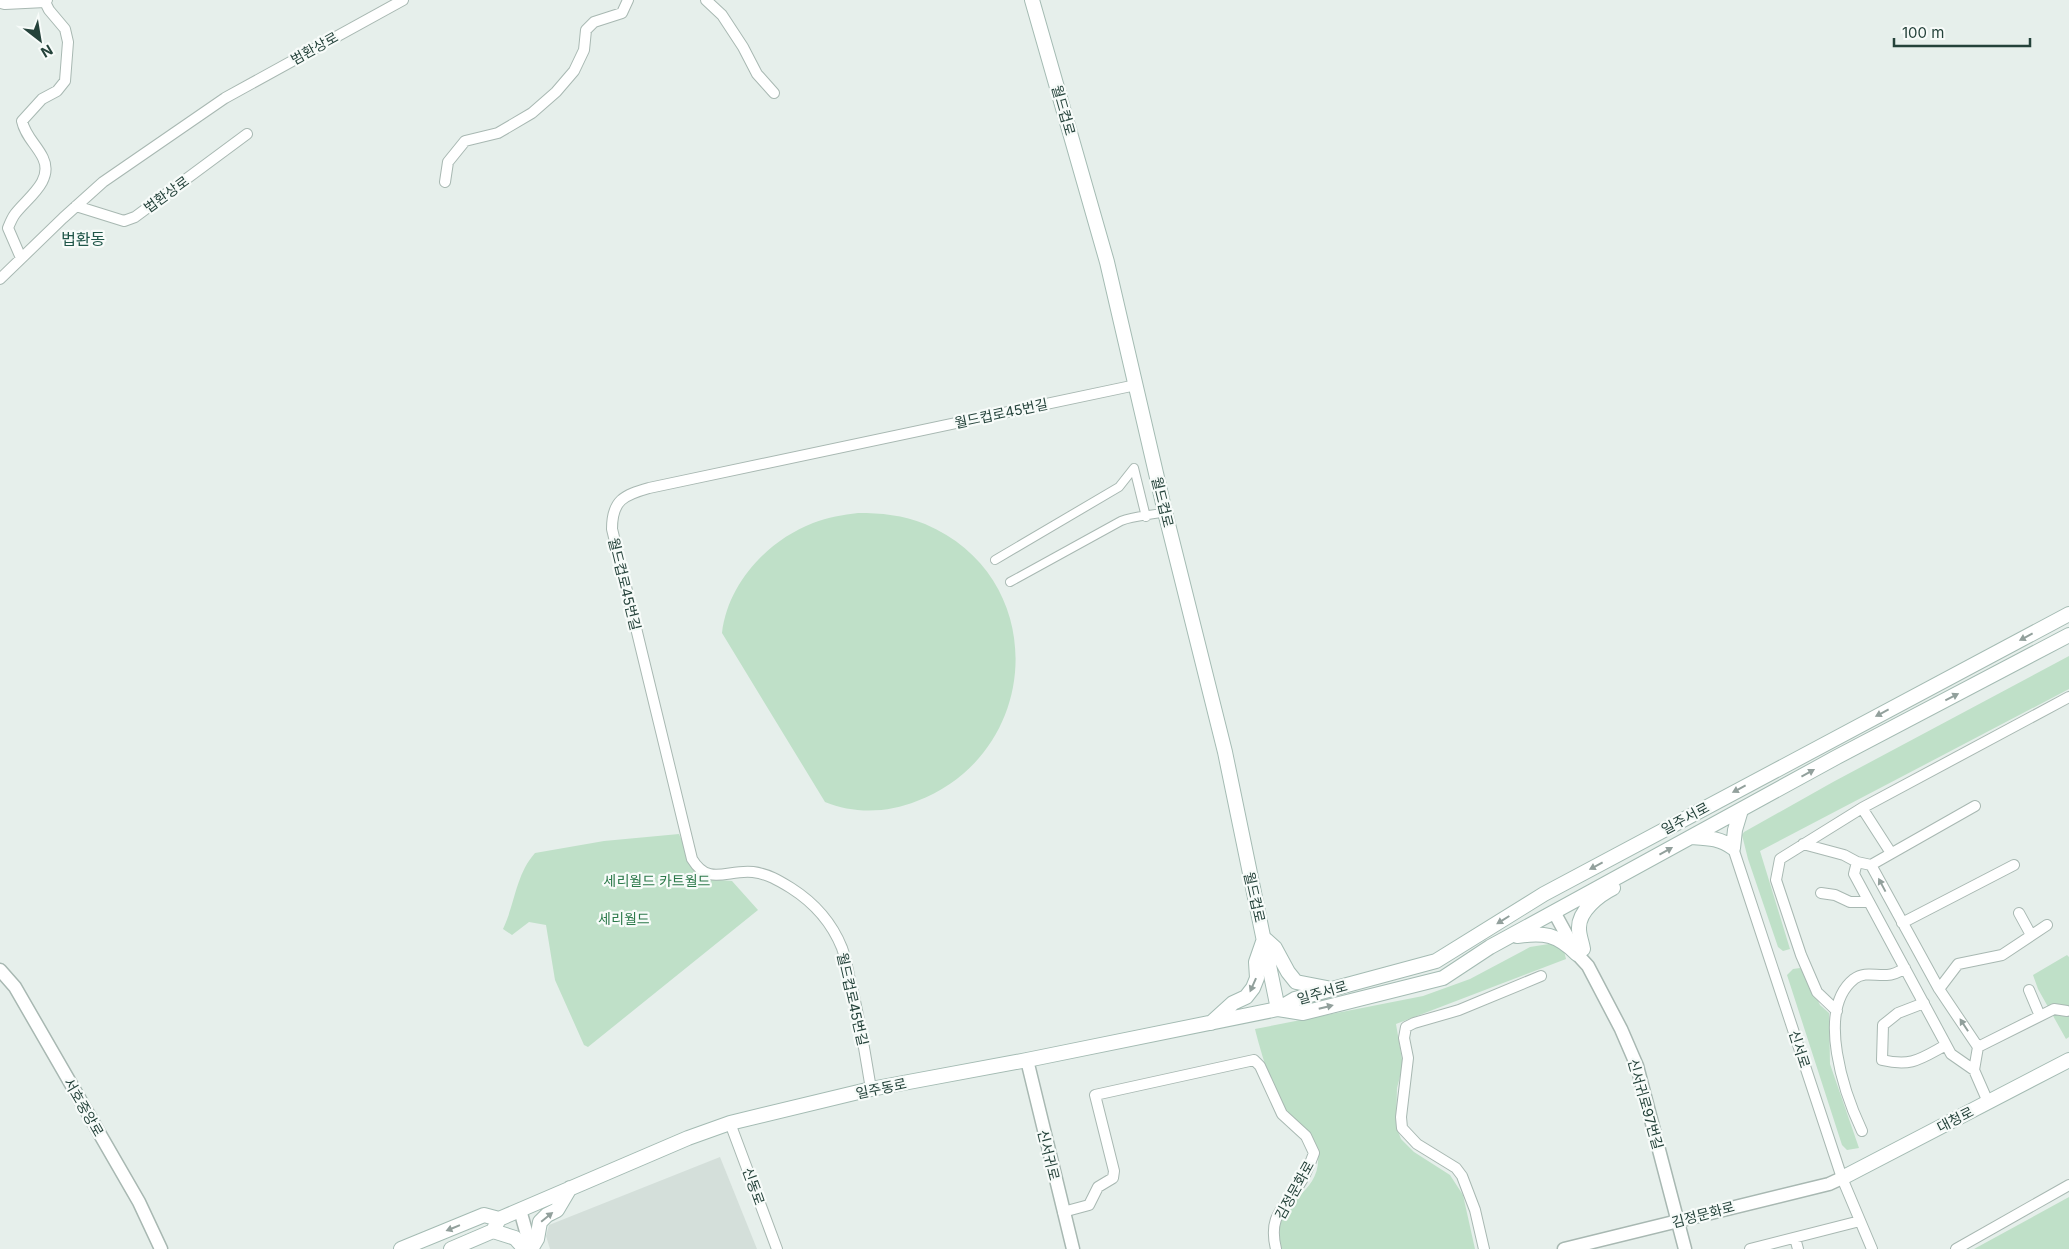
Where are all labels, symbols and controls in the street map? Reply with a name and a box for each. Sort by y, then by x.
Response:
north arrow [15,15,65,65]
scale bar [1894,15,2030,47]
text: 100 m [1902,23,1944,42]
street label: 범환상로 [287,28,341,68]
text: N [38,42,56,62]
street label: 월드컵로 [1049,83,1079,137]
street label: 법환상로 [140,172,192,216]
district label: 법환동 [61,229,105,249]
street label: 월드컵로45번길 [953,395,1049,431]
street label: 월드컵로 [1149,475,1178,529]
street label: 월드컵로45번길 [605,536,645,632]
one-way arrow [2019,632,2033,641]
one-way arrow [1945,693,1960,701]
one-way arrow [1875,709,1890,717]
one-way arrow [1802,768,1815,777]
one-way arrow [1732,785,1746,793]
street label: 일주서로 [1658,798,1712,838]
one-way arrow [1659,846,1672,855]
one-way arrow [1589,862,1603,870]
street label: 월드컵로 [1241,870,1269,924]
park label: 세리월드 카트월드 [604,872,711,889]
one-way arrow [1878,878,1886,893]
park label: 세리월드 [598,910,650,927]
one-way arrow [1496,915,1509,924]
street label: 월드컵로45번길 [834,951,872,1047]
one-way arrow [1249,977,1258,992]
street label: 일주서로 [1295,977,1349,1007]
one-way arrow [1319,1003,1334,1011]
one-way arrow [1959,1019,1969,1032]
street label: 신서로 [1786,1028,1814,1070]
street label: 신서귀로97번길 [1625,1057,1667,1151]
street label: 일주동로 [854,1074,908,1102]
street label: 서호중앙로 [61,1075,108,1139]
street label: 대청로 [1934,1103,1976,1135]
street label: 신서귀로 [1035,1128,1064,1182]
street label: 김정문화로 [1271,1158,1317,1222]
street label: 신동로 [739,1165,769,1207]
street label: 김정문화로 [1670,1197,1736,1231]
one-way arrow [540,1211,553,1222]
one-way arrow [446,1224,460,1232]

